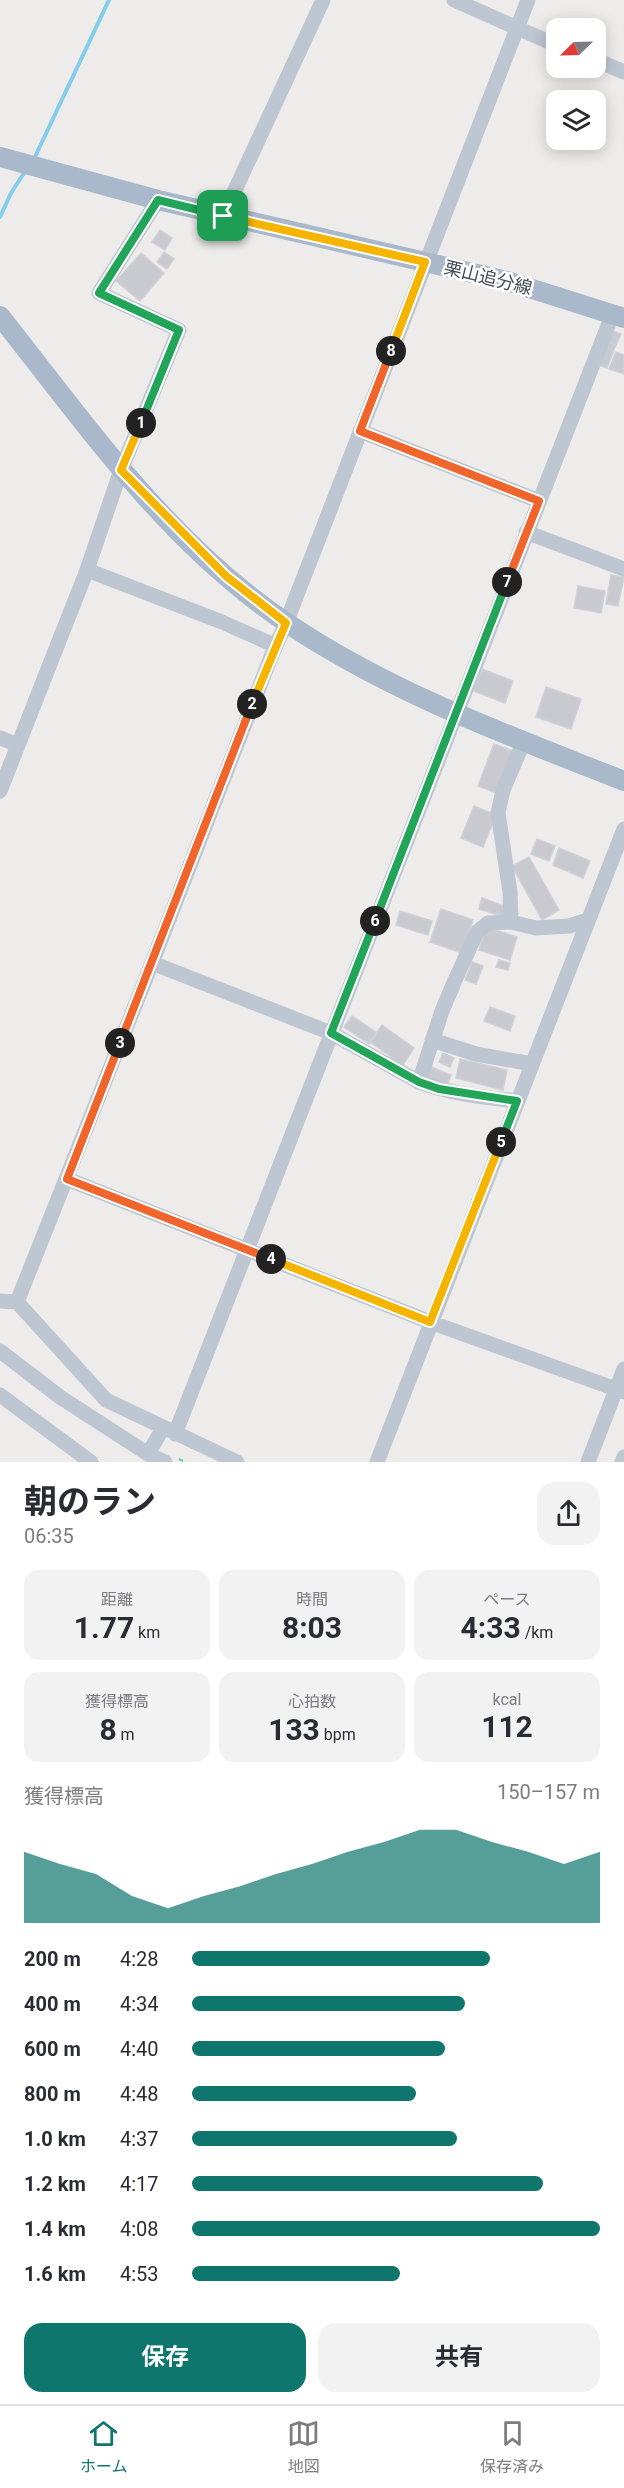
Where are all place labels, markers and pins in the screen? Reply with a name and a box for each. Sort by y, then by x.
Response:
pin [197,190,248,241]
pin: 8 [376,336,406,366]
pin: 1 [126,408,156,438]
pin: 7 [492,567,522,597]
pin: 2 [237,689,267,719]
pin: 6 [360,906,390,936]
pin: 3 [105,1028,135,1058]
pin: 5 [486,1127,516,1157]
pin: 4 [256,1244,286,1274]

